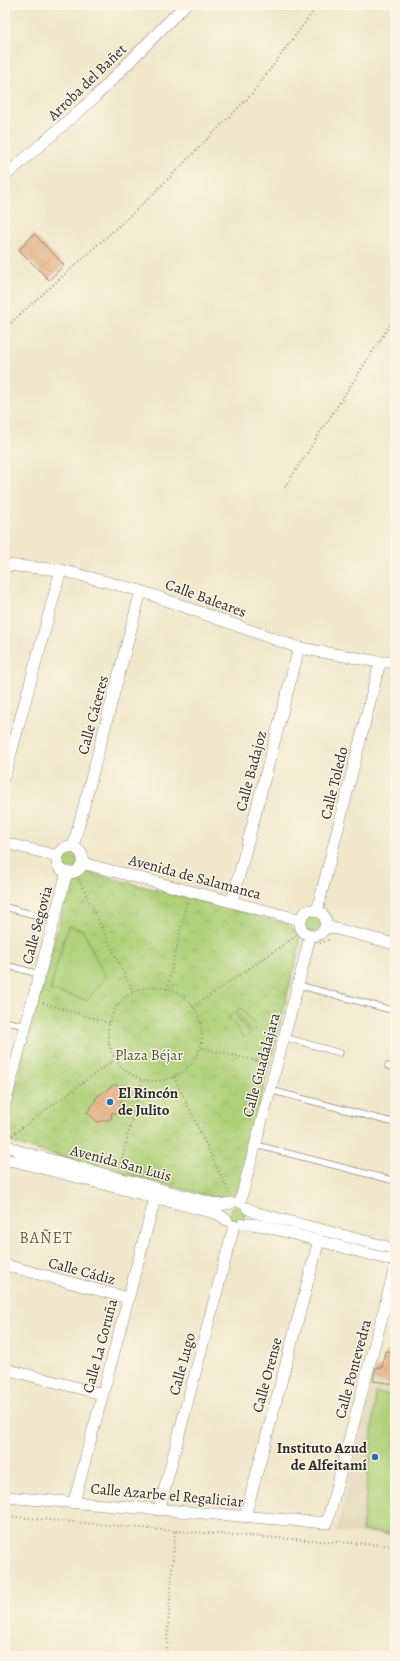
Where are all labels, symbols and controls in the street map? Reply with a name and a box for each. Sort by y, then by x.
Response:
street label: Arroba del Bañet [43,39,131,125]
street label: Calle Baleares [163,574,249,622]
street label: Calle Cáceres [73,673,113,757]
street label: Calle Badajoz [231,728,271,813]
street label: Calle Toledo [315,745,353,821]
street label: Avenida de Salamanca [126,849,263,904]
street label: Calle Segovia [17,884,57,966]
street label: Calle Guadalajara [237,1011,285,1119]
park label: Plaza Béjar [115,1045,183,1065]
place label: El Rincón de Julito [118,1083,179,1120]
marker: El Rincón de Julito [105,1097,115,1107]
street label: Avenida San Luis [67,1140,174,1186]
district label: BAÑET [19,1227,73,1249]
street label: Calle Cádiz [46,1252,118,1290]
street label: Calle La Coruña [78,1297,122,1395]
street label: Calle Pontevedra [330,1317,376,1421]
street label: Calle Lugo [164,1330,200,1398]
street label: Calle Orense [247,1335,287,1415]
place label: Instituto Azud de Alfeitamí [277,1438,368,1475]
marker: Instituto Azud de Alfeitamí [370,1452,380,1462]
street label: Calle Azarbe el Regaliciar [90,1478,244,1512]

